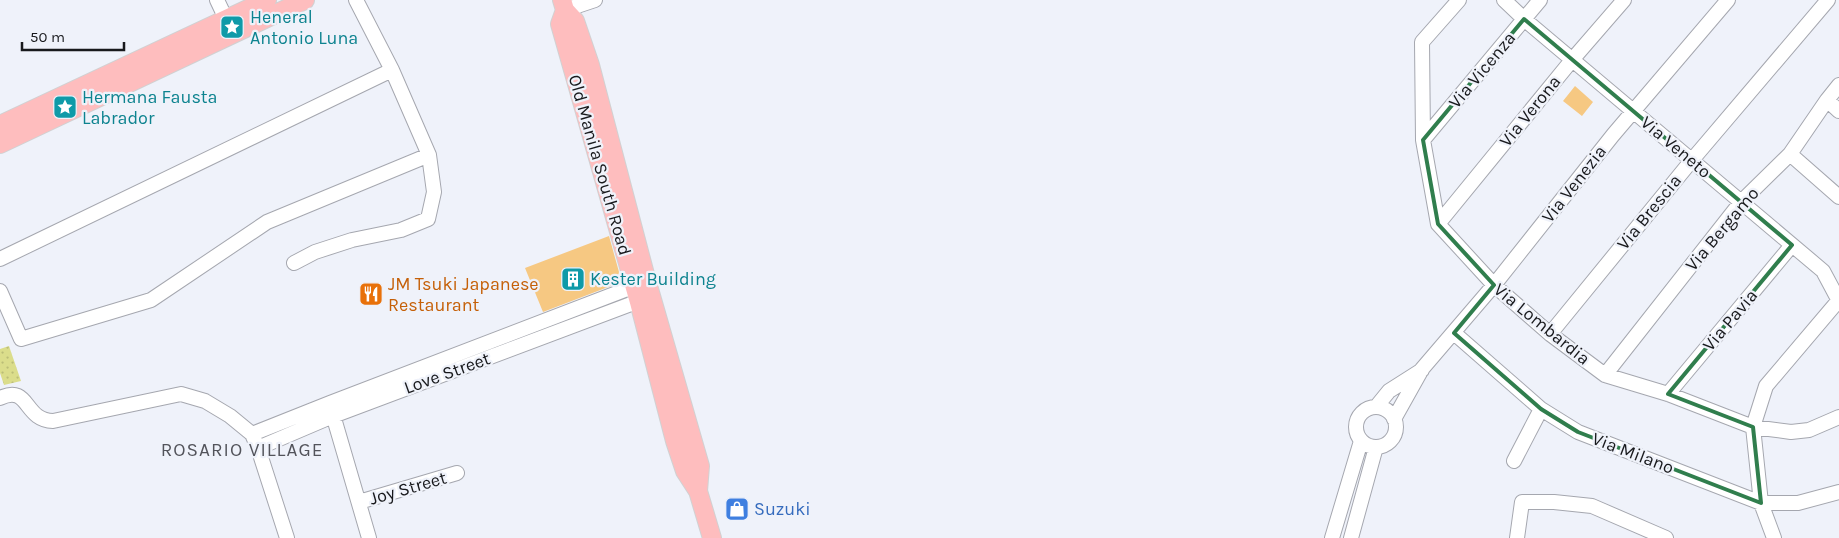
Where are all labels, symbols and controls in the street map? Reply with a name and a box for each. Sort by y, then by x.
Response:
place label: Heneral Antonio Luna [250,6,358,49]
place icon: Heneral Antonio Luna [219,14,245,40]
scale bar [22,20,125,52]
street label: Via Vicenza [1444,27,1520,113]
text: 50 m [30,28,65,46]
street label: Via Verona [1495,71,1565,151]
street label: Old Manila South Road [564,72,636,258]
place label: Hermana Fausta Labrador [82,86,218,129]
place icon: Hermana Fausta Labrador [52,94,78,120]
street label: Via Veneto [1636,111,1716,183]
street label: Via Venezia [1537,141,1611,227]
street label: Via Brescia [1612,170,1686,254]
street label: Via Bergamo [1680,182,1764,276]
building icon: Kester Building [560,266,586,292]
place label: Kester Building [590,268,716,290]
place label: JM Tsuki Japanese Restaurant [388,273,539,316]
street label: Via Lombardia [1489,278,1595,370]
restaurant icon: JM Tsuki Japanese Restaurant [358,281,384,307]
street label: Via Pavia [1698,285,1762,355]
street label: Love Street [401,347,493,399]
street label: Via Milano [1589,427,1677,479]
district label: ROSARIO VILLAGE [161,439,323,461]
street label: Joy Street [367,466,449,509]
shop icon: Suzuki [724,496,750,522]
place label: Suzuki [754,498,811,520]

